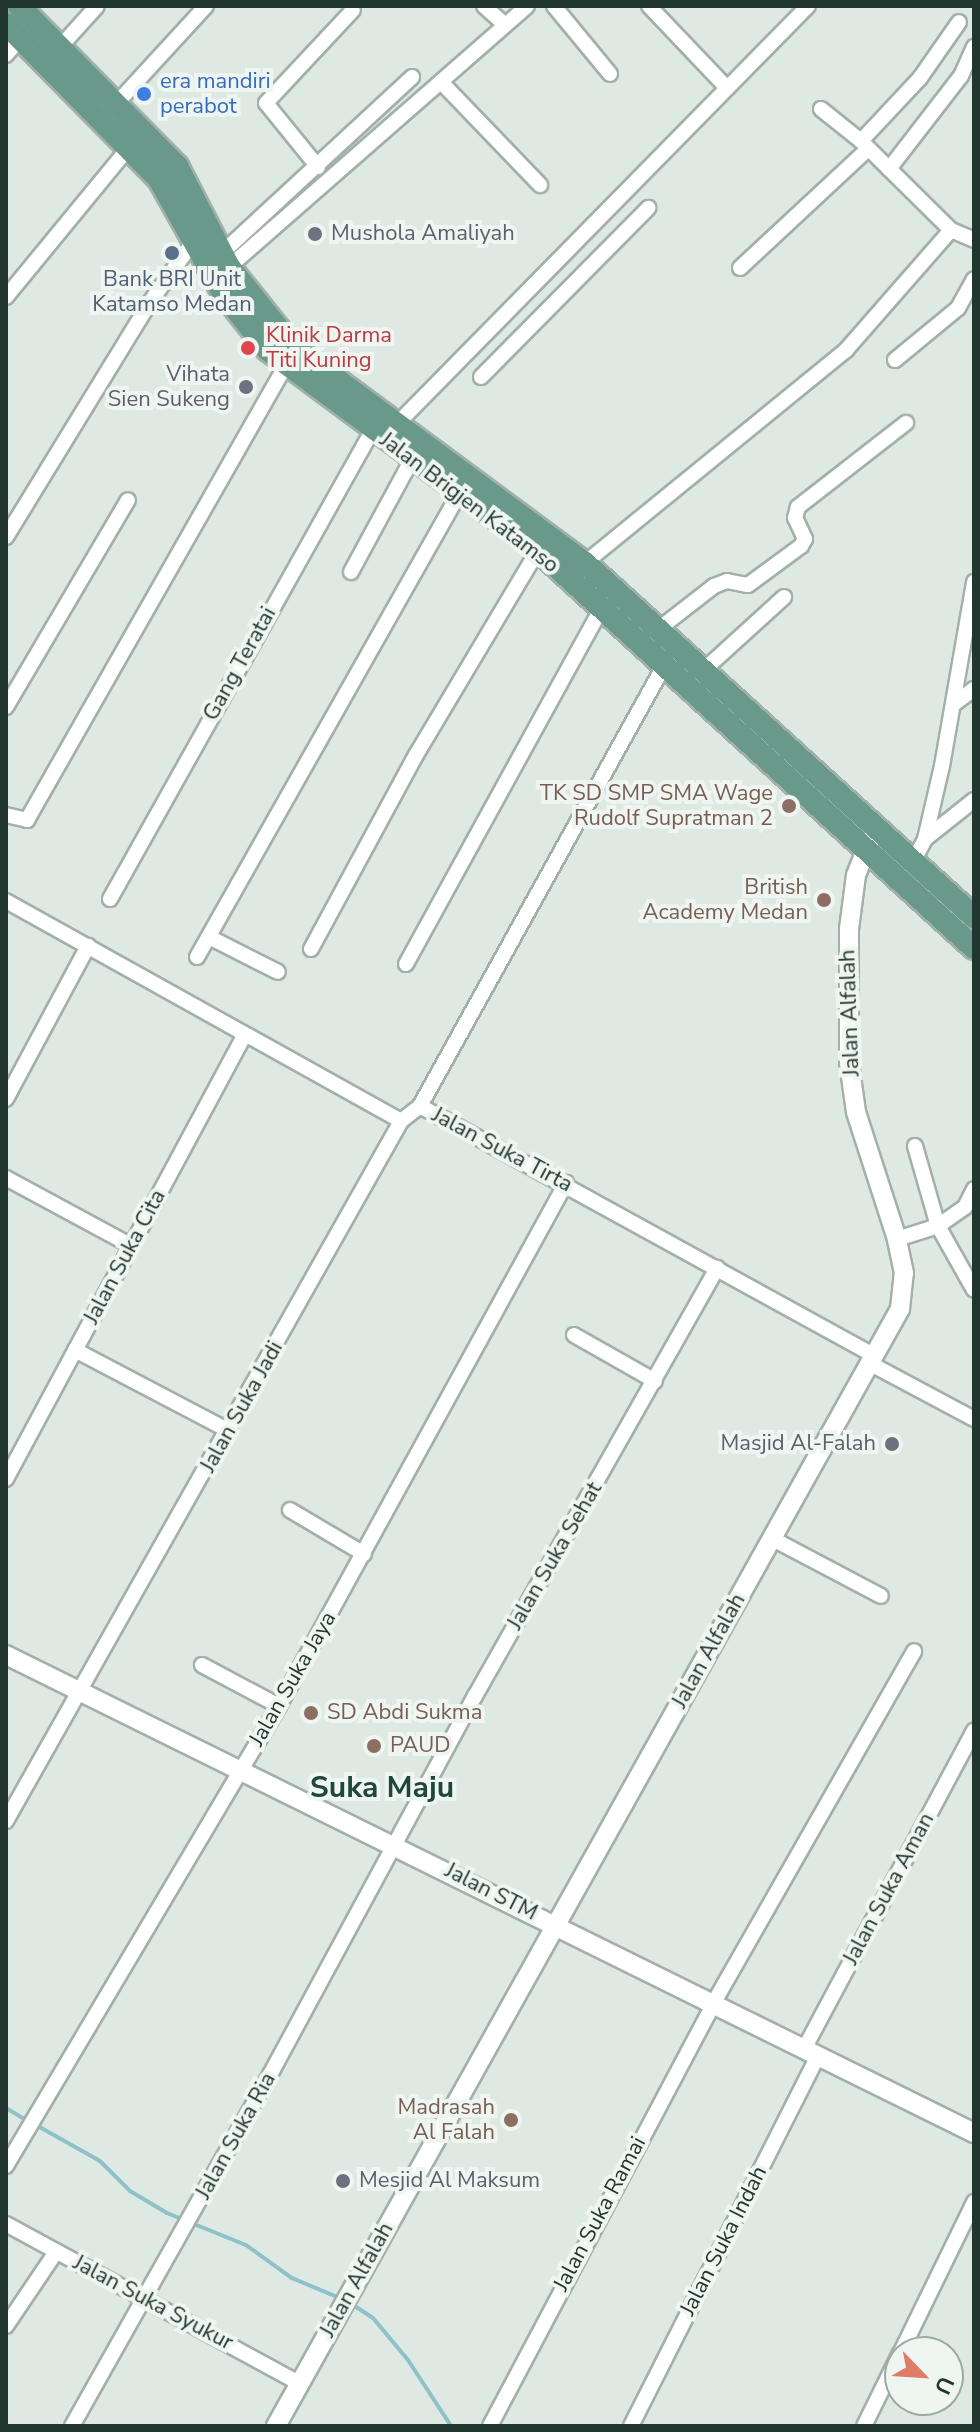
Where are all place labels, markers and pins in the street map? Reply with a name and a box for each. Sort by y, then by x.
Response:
place label: era mandiri perabot [160,68,271,120]
marker: era mandiri perabot [135,85,153,103]
place label: Mushola Amaliyah [331,221,515,247]
marker: Mushola Amaliyah [306,225,324,243]
marker: Bank BRI Unit Katamso Medan [163,244,181,262]
place label: Bank BRI Unit Katamso Medan [92,266,252,318]
place label: Klinik Darma Titi Kuning [266,322,392,374]
marker: Klinik Darma Titi Kuning [237,337,259,359]
place label: Vihata Sien Sukeng [108,361,230,412]
marker: Vihata Sien Sukeng [237,378,255,396]
place label: TK SD SMP SMA Wage Rudolf Supratman 2 [540,780,773,832]
marker: TK SD SMP SMA Wage Rudolf Supratman 2 [780,797,798,815]
place label: British Academy Medan [643,874,808,926]
marker: British Academy Medan [815,891,833,909]
place label: Masjid Al-Falah [721,1431,876,1457]
marker: Masjid Al-Falah [883,1435,901,1453]
place label: SD Abdi Sukma [327,1700,482,1726]
marker: SD Abdi Sukma [302,1704,320,1722]
place label: PAUD [390,1733,451,1759]
marker: PAUD [365,1737,383,1755]
place label: Madrasah Al Falah [398,2094,495,2146]
marker: Madrasah Al Falah [502,2111,520,2129]
place label: Mesjid Al Maksum [359,2168,540,2194]
marker: Mesjid Al Maksum [334,2172,352,2190]

